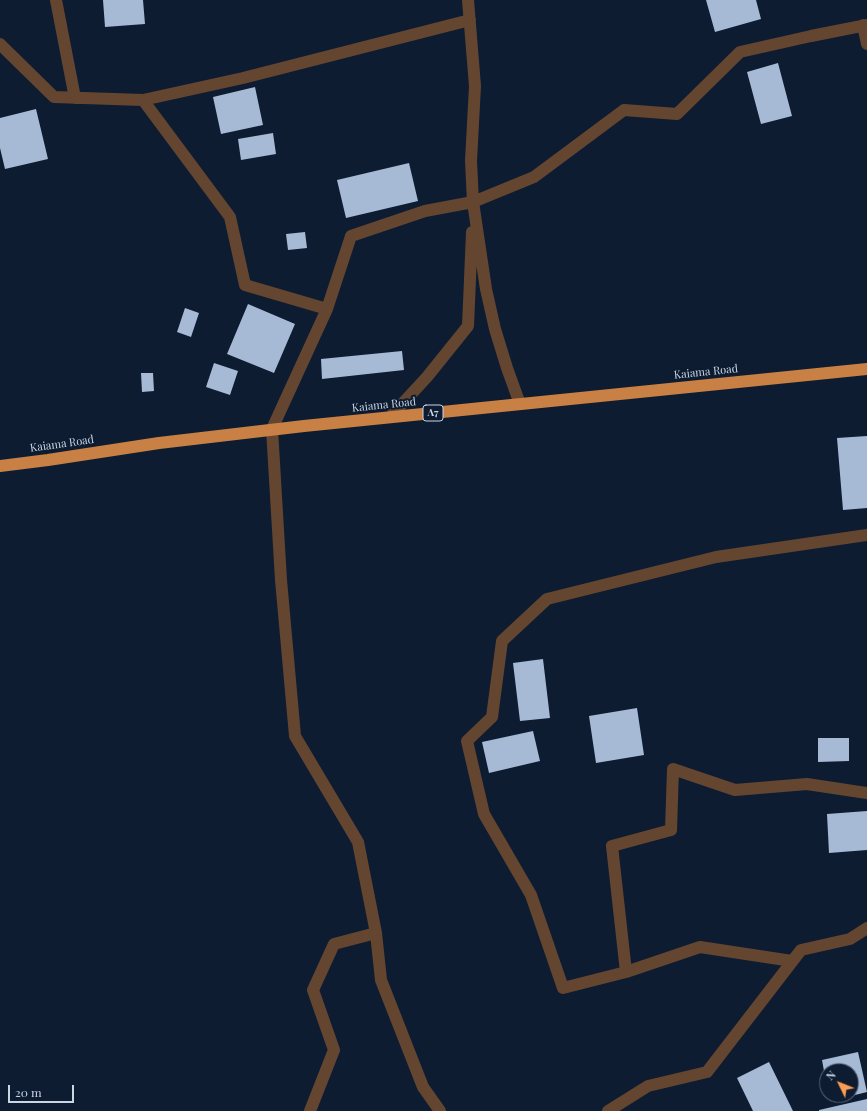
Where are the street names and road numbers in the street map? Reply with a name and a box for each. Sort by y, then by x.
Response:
street label: Kaiama Road [673,362,739,382]
street label: Kaiama Road [351,395,417,415]
road number: A7 [423,405,443,421]
street label: Kaiama Road [29,433,95,455]

